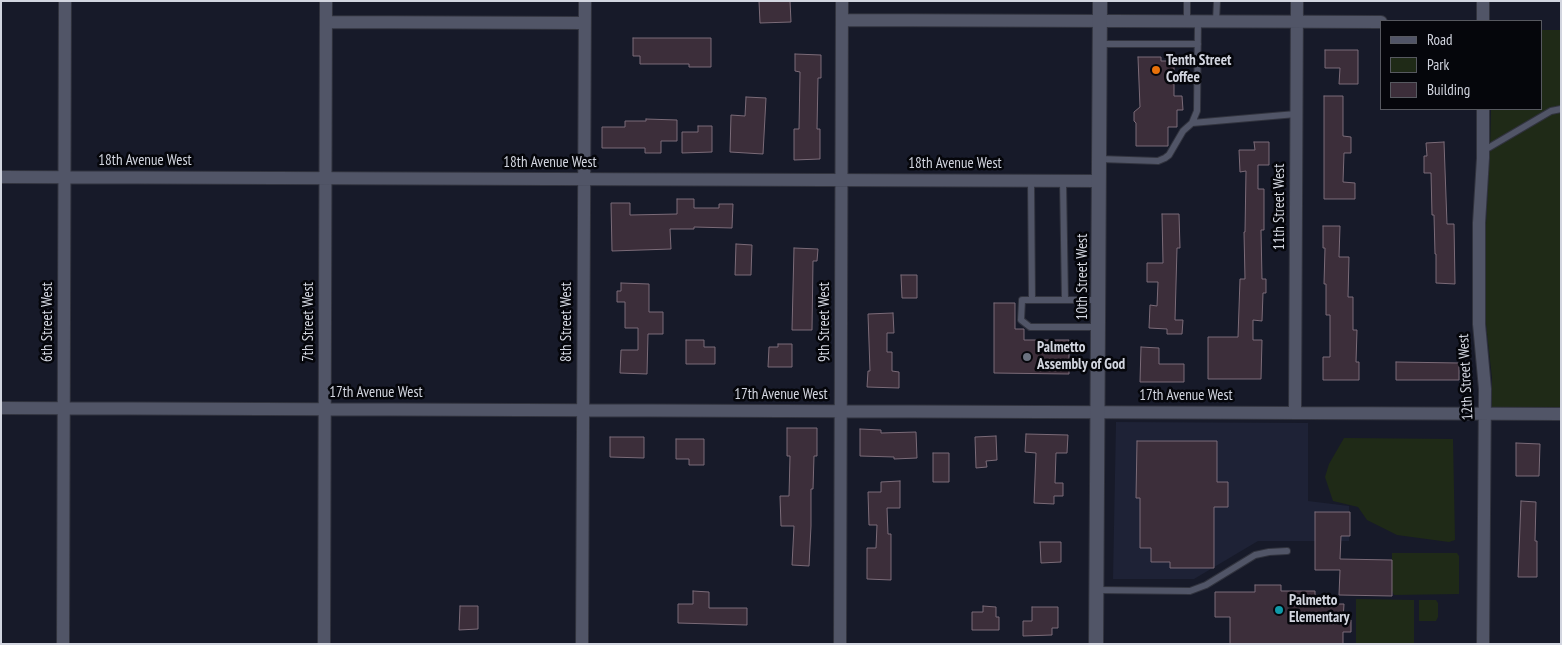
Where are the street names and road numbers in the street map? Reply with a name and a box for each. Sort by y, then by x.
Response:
street label: 18th Avenue West [98,152,192,170]
street label: 18th Avenue West [503,154,597,172]
street label: 18th Avenue West [908,155,1002,173]
street label: 11th Street West [1271,164,1289,250]
street label: 10th Street West [1074,234,1092,320]
street label: 6th Street West [39,282,57,362]
street label: 7th Street West [300,282,318,362]
street label: 8th Street West [558,282,576,362]
street label: 9th Street West [816,282,834,362]
street label: 12th Street West [1455,333,1477,421]
street label: 17th Avenue West [329,384,423,402]
street label: 17th Avenue West [734,386,828,404]
street label: 17th Avenue West [1139,387,1233,405]

